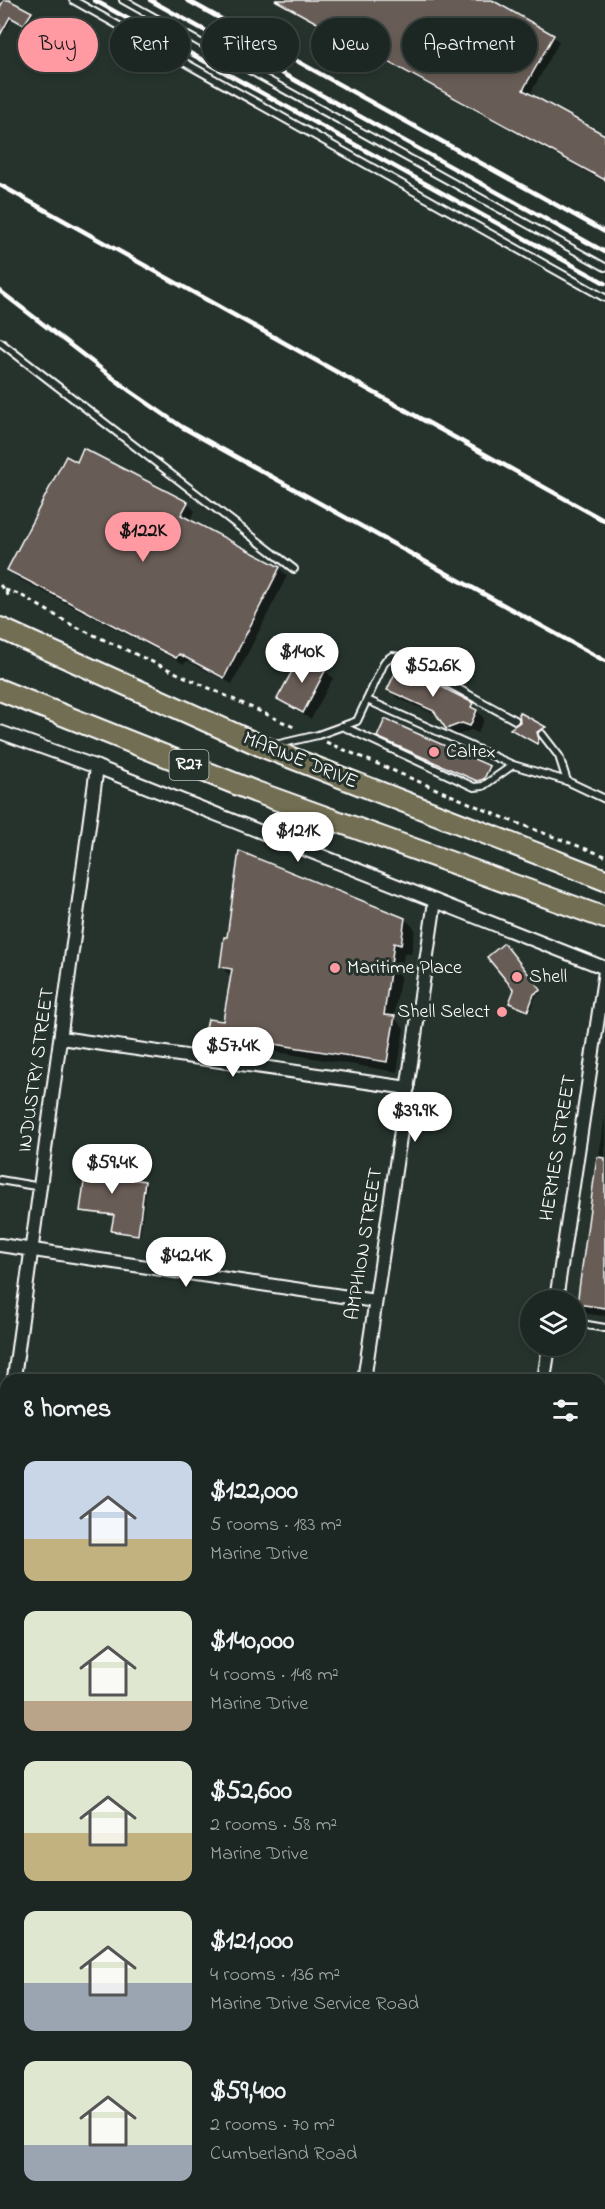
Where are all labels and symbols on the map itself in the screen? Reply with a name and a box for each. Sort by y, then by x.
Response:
pin: $122K [101,512,185,563]
pin: $140K [260,633,344,684]
pin: $52.6K [384,647,482,698]
street label: MARINE DRIVE [238,725,362,797]
place label: Caltex [446,738,496,767]
marker: Caltex [427,745,441,759]
road number: R27 [170,750,208,780]
pin: $121K [256,812,340,863]
place label: Maritime Place [347,954,462,983]
marker: Maritime Place [328,961,342,975]
place label: Shell [529,963,567,992]
marker: Shell [510,970,524,984]
street label: INDUSTRY STREET [11,986,63,1154]
place label: Shell Select [397,998,490,1027]
marker: Shell Select [495,1005,509,1019]
pin: $57.4K [184,1027,282,1078]
street label: HERMES STREET [533,1073,585,1223]
pin: $39.9K [366,1092,464,1143]
pin: $59.4K [63,1144,161,1195]
street label: AMPHION STREET [339,1166,391,1322]
pin: $42.4K [137,1237,235,1288]

